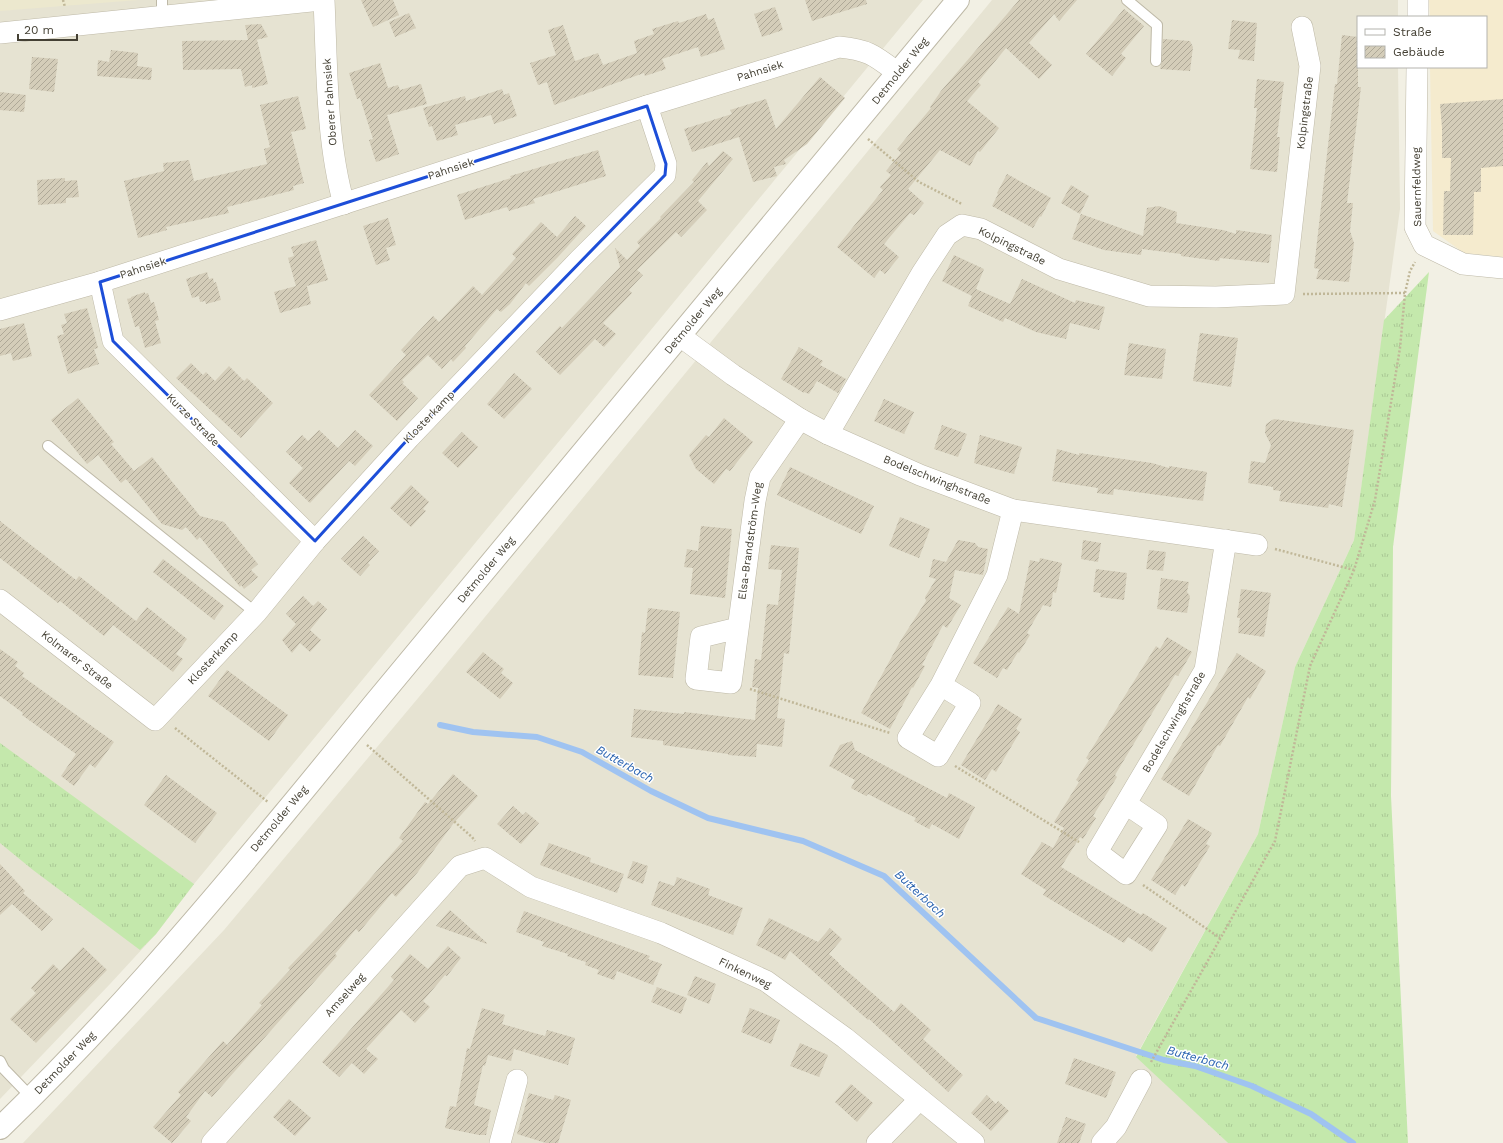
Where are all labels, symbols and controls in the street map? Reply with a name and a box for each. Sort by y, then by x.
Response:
scale bar [18,16,77,42]
legend [1357,16,1487,68]
text: 20 m [24,23,54,37]
text: Straße [1393,25,1432,39]
street label: Detmolder Weg [869,35,931,107]
text: Gebäude [1393,45,1445,59]
street label: Oberer Pahnsiek [320,58,340,146]
street label: Pahnsiek [735,58,785,84]
street label: Kolpingstraße [1294,76,1316,150]
street label: Sauernfeldweg [1410,147,1424,227]
street label: Pahnsiek [426,155,476,183]
street label: Kolpingstraße [976,224,1048,268]
street label: Pahnsiek [118,254,168,282]
street label: Detmolder Weg [661,285,725,357]
street label: Klosterkamp [401,388,457,446]
street label: Kurze Straße [164,391,222,449]
street label: Bodelschwinghstraße [881,452,993,508]
street label: Elsa-Brandström-Weg [735,481,765,601]
street label: Detmolder Weg [454,534,518,606]
street label: Kolmarer Straße [39,628,115,692]
street label: Klosterkamp [185,629,241,687]
street label: Bodelschwinghstraße [1140,669,1208,775]
water label: Butterbach [594,742,656,786]
street label: Detmolder Weg [247,783,311,855]
water label: Butterbach [892,867,948,921]
street label: Finkenweg [717,955,773,991]
street label: Amselweg [322,970,368,1020]
street label: Detmolder Weg [32,1029,98,1097]
water label: Butterbach [1165,1043,1231,1073]

